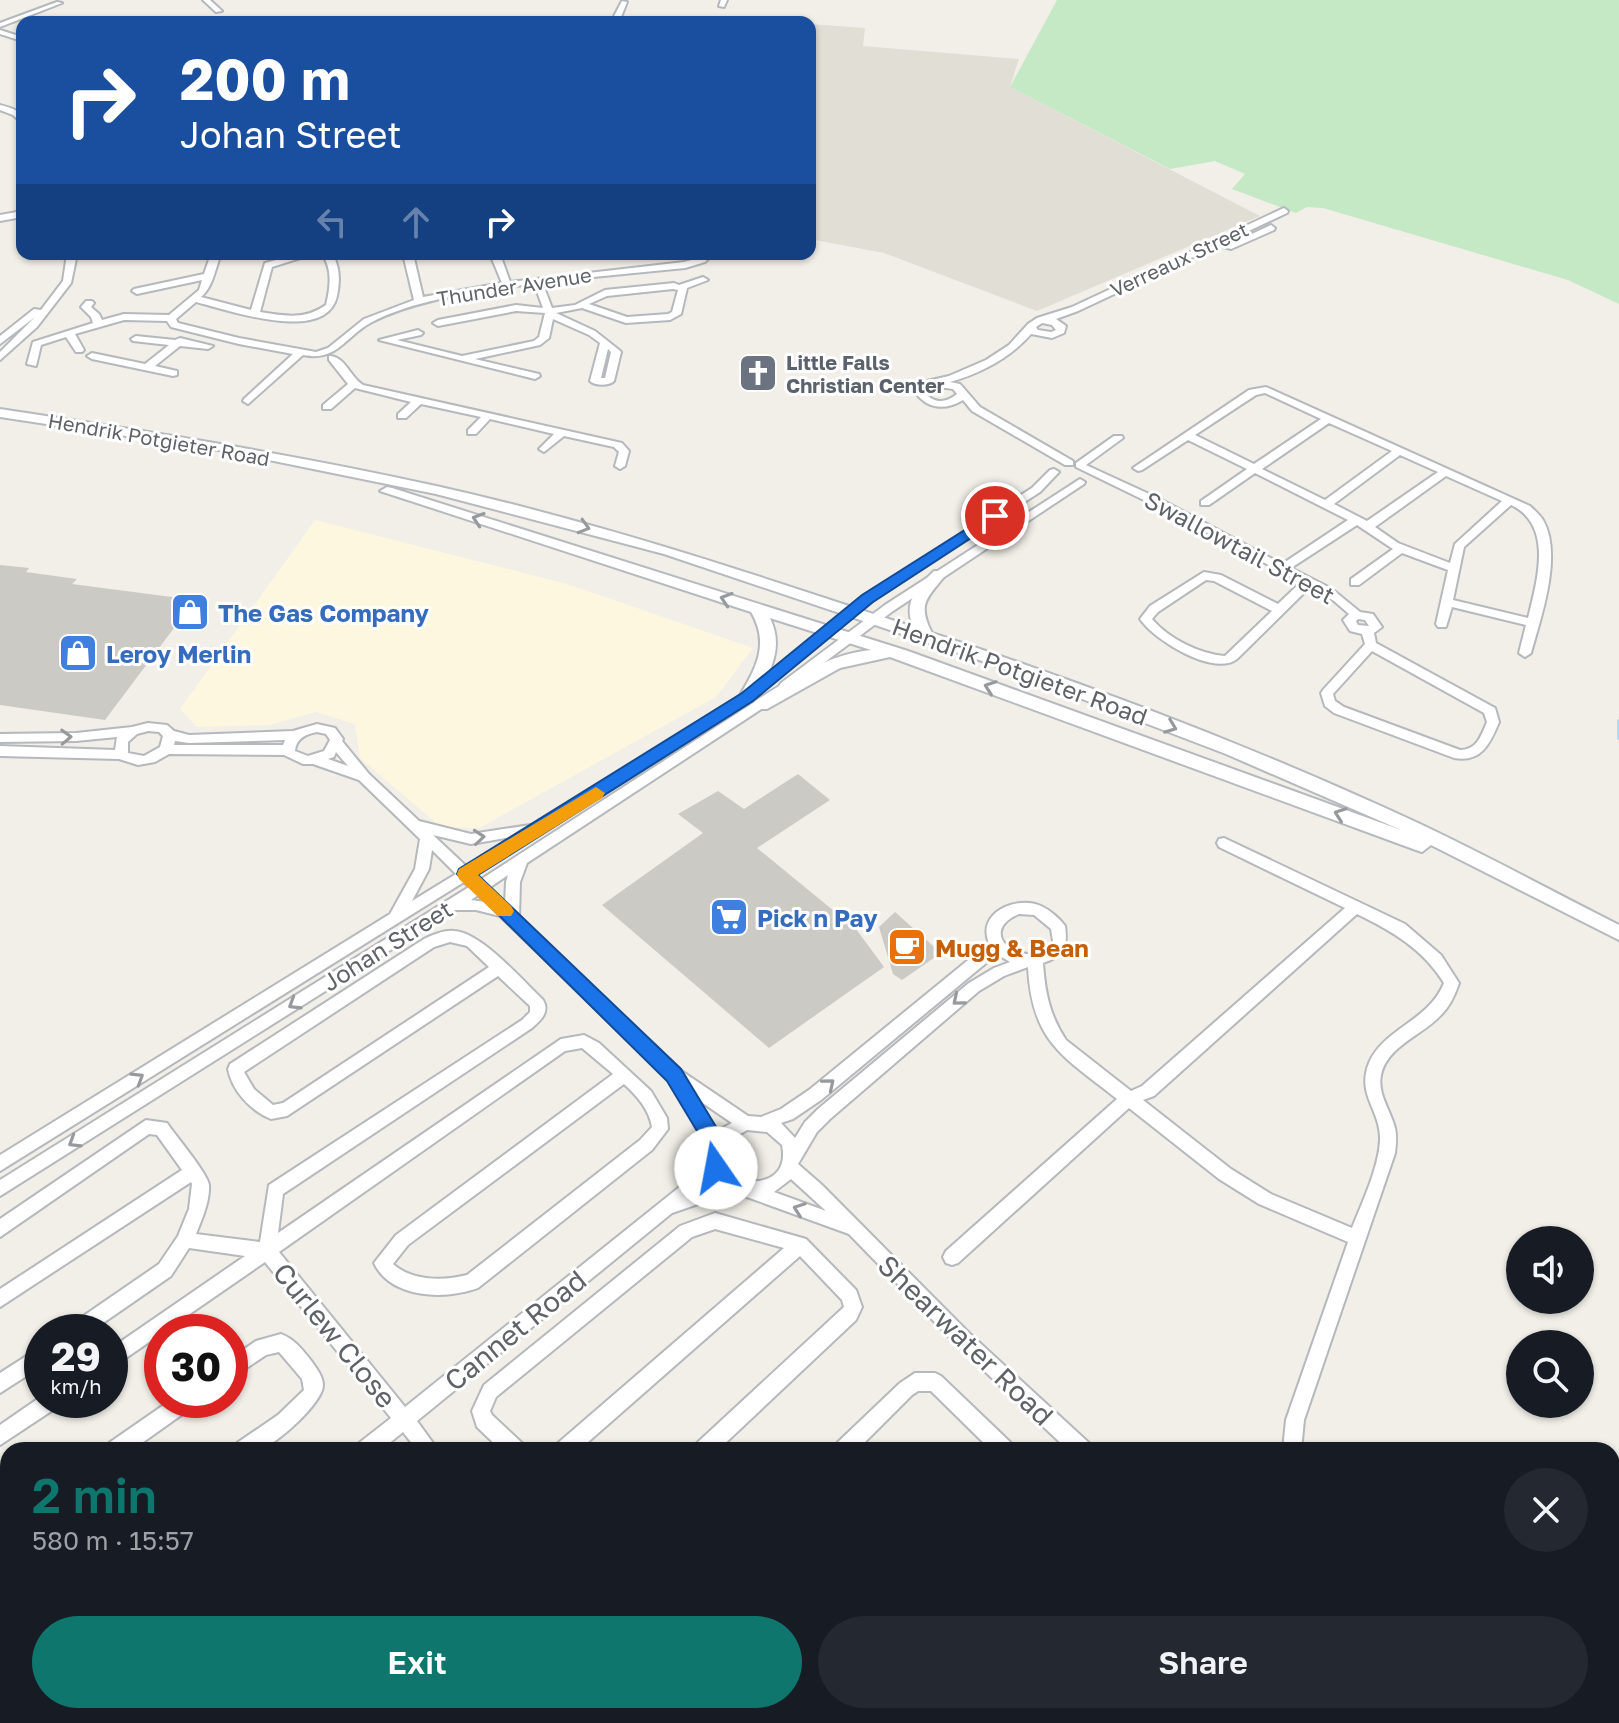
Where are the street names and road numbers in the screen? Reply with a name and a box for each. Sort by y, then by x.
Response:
street label: Verreaux Street [1106,217,1252,301]
street label: Thunder Avenue [435,262,593,310]
street label: Hendrik Potgieter Road [46,408,272,470]
street label: Swallowtail Street [1140,485,1340,609]
street label: Hendrik Potgieter Road [889,611,1151,731]
street label: Johan Street [317,894,457,996]
street label: Shearwater Road [872,1248,1060,1432]
street label: Curlew Close [267,1256,403,1414]
street label: Cannet Road [438,1263,592,1397]

